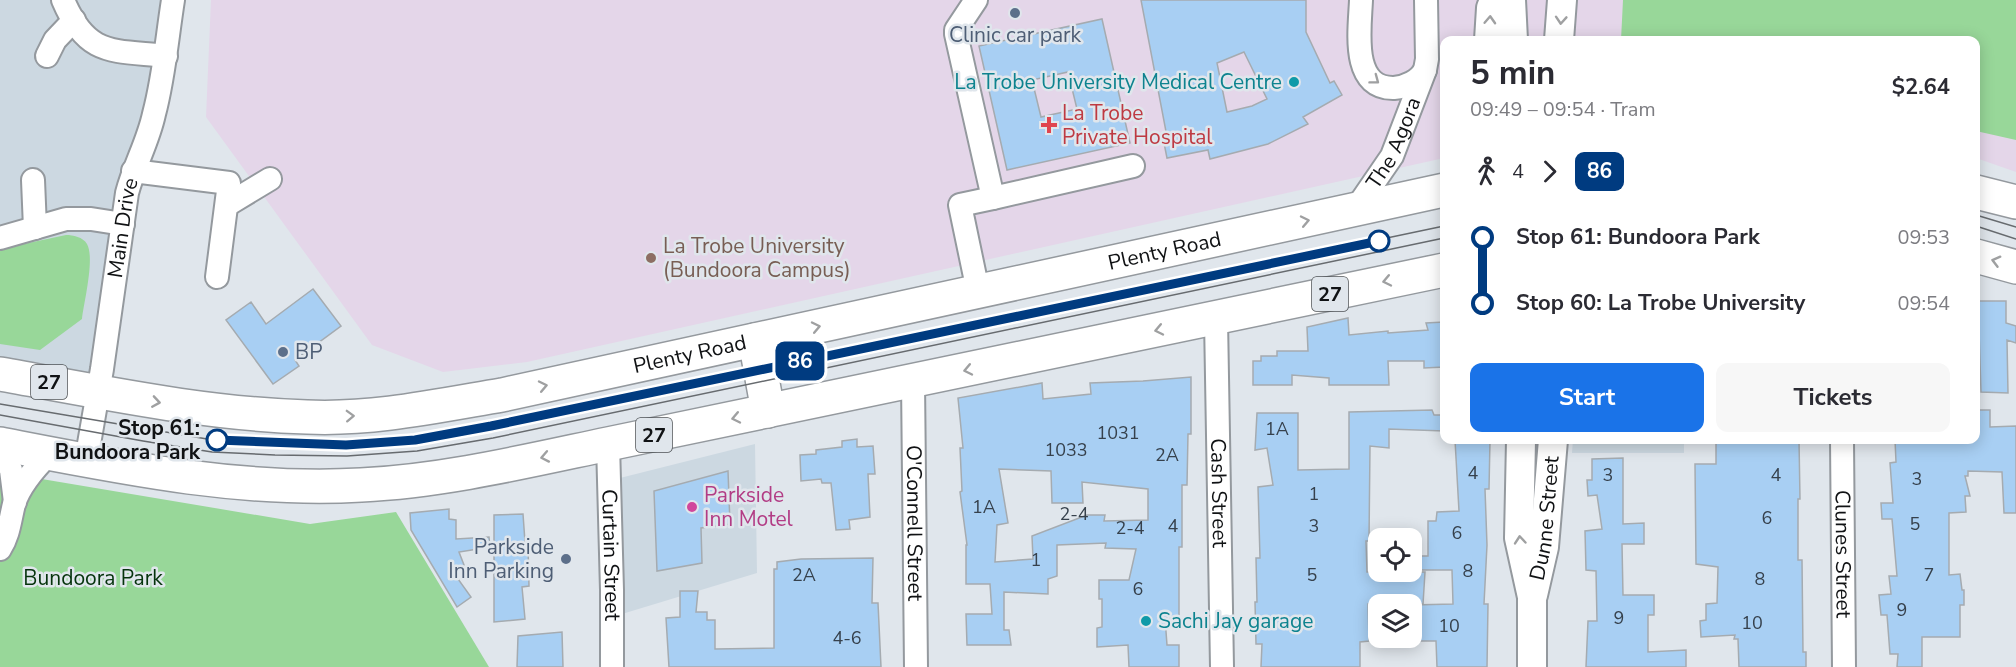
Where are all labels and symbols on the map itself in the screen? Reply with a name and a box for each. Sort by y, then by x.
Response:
marker: Clinic car park [1008,6,1022,20]
one-way arrow [1484,16,1497,25]
one-way arrow [1555,16,1568,25]
place label: Clinic car park [949,21,1082,49]
place label: La Trobe University Medical Centre [954,68,1282,96]
one-way arrow [1369,73,1380,84]
marker: La Trobe University Medical Centre [1287,75,1301,89]
street label: The Agora [1360,93,1427,194]
place label: La Trobe Private Hospital [1062,99,1213,151]
marker: La Trobe Private Hospital [1040,116,1058,134]
street label: Main Drive [101,174,145,280]
one-way arrow [1300,216,1310,229]
street label: Plenty Road [1105,225,1224,277]
unlabelled marker [1368,230,1390,252]
place label: La Trobe University (Bundoora Campus) [663,232,851,284]
marker: La Trobe University (Bundoora Campus) [644,251,658,265]
one-way arrow [1991,256,2001,269]
one-way arrow [1382,274,1392,287]
road number: 27 [1312,277,1348,311]
one-way arrow [810,321,820,334]
one-way arrow [1154,323,1164,336]
street label: Plenty Road [630,328,749,380]
place label: BP [295,338,323,366]
line badge: 86 [773,342,827,380]
marker: BP [276,345,290,359]
one-way arrow [963,363,973,376]
road number: 27 [31,365,67,399]
one-way arrow [538,381,548,394]
one-way arrow [151,395,161,408]
one-way arrow [346,409,355,422]
one-way arrow [731,411,741,424]
place label: Stop 61: Bundoora Park [55,414,201,466]
house number: 1A [1265,417,1289,441]
road number: 27 [636,418,672,452]
house number: 1031 [1096,421,1140,445]
marker: Stop 61: Bundoora Park [206,429,228,451]
house number: 1033 [1044,438,1088,462]
street label: Cash Street [1204,438,1234,549]
house number: 2A [1155,443,1179,467]
street label: O'Connell Street [900,445,929,602]
one-way arrow [540,450,550,463]
street label: Dunne Street [1523,454,1566,583]
house number: 4 [1468,461,1479,485]
house number: 3 [1603,463,1613,487]
house number: 4 [1771,463,1782,487]
house number: 3 [1912,467,1922,491]
place label: Parkside Inn Motel [704,481,794,533]
house number: 1 [1309,482,1319,506]
street label: Curtain Street [595,489,626,622]
street label: Clunes Street [1828,490,1858,619]
house number: 1A [972,495,996,519]
marker: Parkside Inn Motel [685,500,699,514]
house number: 2-4 [1059,502,1089,526]
house number: 6 [1762,506,1772,530]
house number: 5 [1910,512,1920,536]
house number: 4 [1168,514,1179,538]
house number: 3 [1309,514,1319,538]
house number: 2-4 [1115,516,1145,540]
house number: 6 [1452,521,1462,545]
place label: Parkside Inn Parking [448,533,554,585]
one-way arrow [1514,535,1527,544]
house number: 1 [1031,548,1041,572]
marker: Parkside Inn Parking [559,552,573,566]
house number: 8 [1463,559,1473,583]
house number: 2A [792,563,816,587]
house number: 5 [1307,563,1317,587]
house number: 7 [1924,563,1934,587]
park label: Bundoora Park [23,564,163,592]
house number: 8 [1755,567,1765,591]
house number: 6 [1133,577,1143,601]
house number: 9 [1897,598,1907,622]
house number: 9 [1614,606,1624,630]
place label: Sachi Jay garage [1158,607,1313,635]
house number: 10 [1741,611,1763,635]
marker: Sachi Jay garage [1139,614,1153,628]
house number: 10 [1438,614,1460,638]
house number: 4-6 [832,626,862,650]

